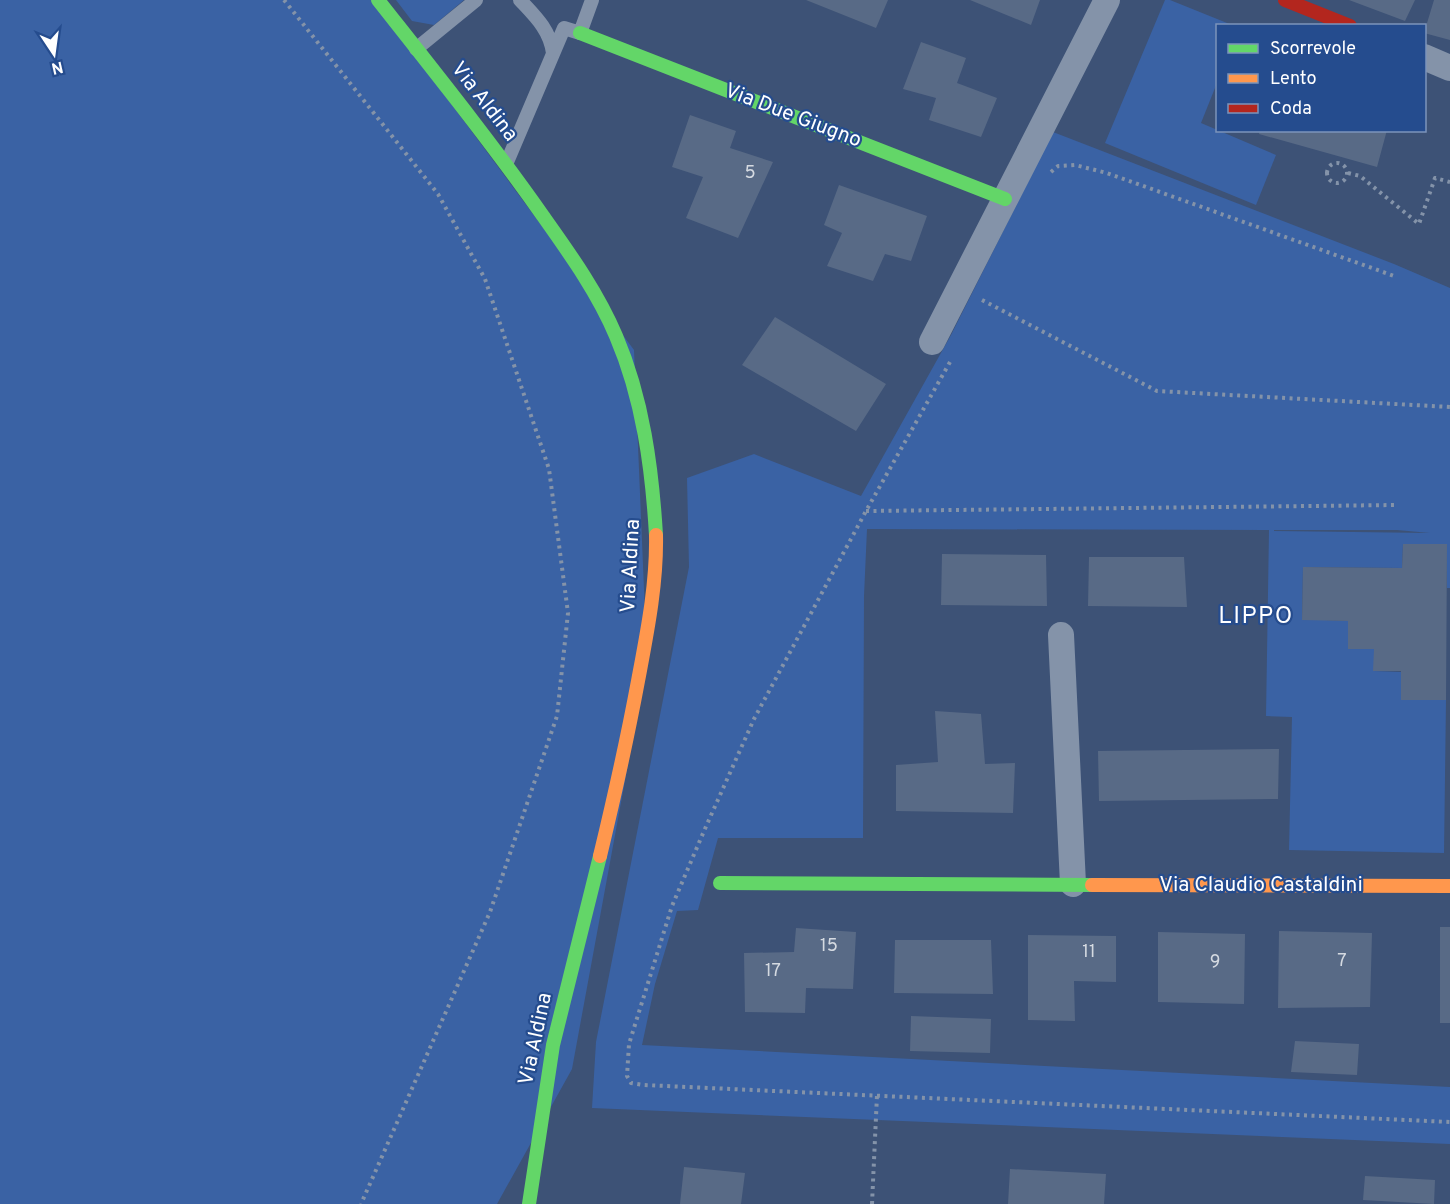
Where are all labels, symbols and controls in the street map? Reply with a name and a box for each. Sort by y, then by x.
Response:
north arrow [24,24,84,84]
legend [1216,24,1426,132]
text: Scorrevole [1270,38,1356,61]
text: N [49,56,65,78]
street label: Via Aldina [444,57,524,147]
text: Lento [1270,68,1316,91]
street label: Via Due Giugno [721,77,865,155]
text: Coda [1270,98,1312,121]
house number: 5 [744,162,756,185]
street label: Via Aldina [615,518,647,614]
district label: LIPPO [1218,602,1294,632]
street label: Via Claudio Castaldini [1159,872,1363,899]
house number: 15 [820,935,838,958]
house number: 11 [1082,941,1096,964]
house number: 7 [1337,950,1347,973]
house number: 9 [1210,951,1220,974]
house number: 17 [765,960,781,983]
street label: Via Aldina [513,990,559,1088]

